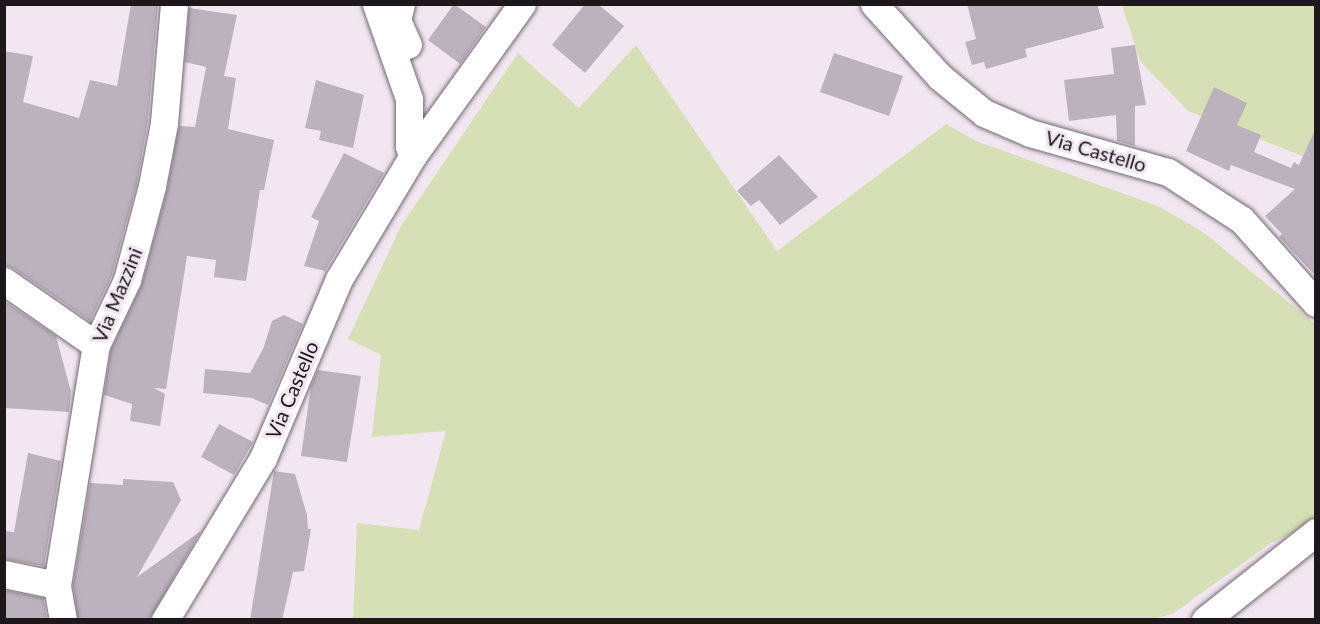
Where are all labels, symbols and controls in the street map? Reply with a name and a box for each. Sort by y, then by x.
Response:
street label: Via Castello [1043,125,1149,177]
street label: Via Mazzini [87,244,147,346]
street label: Via Castello [261,338,323,442]

